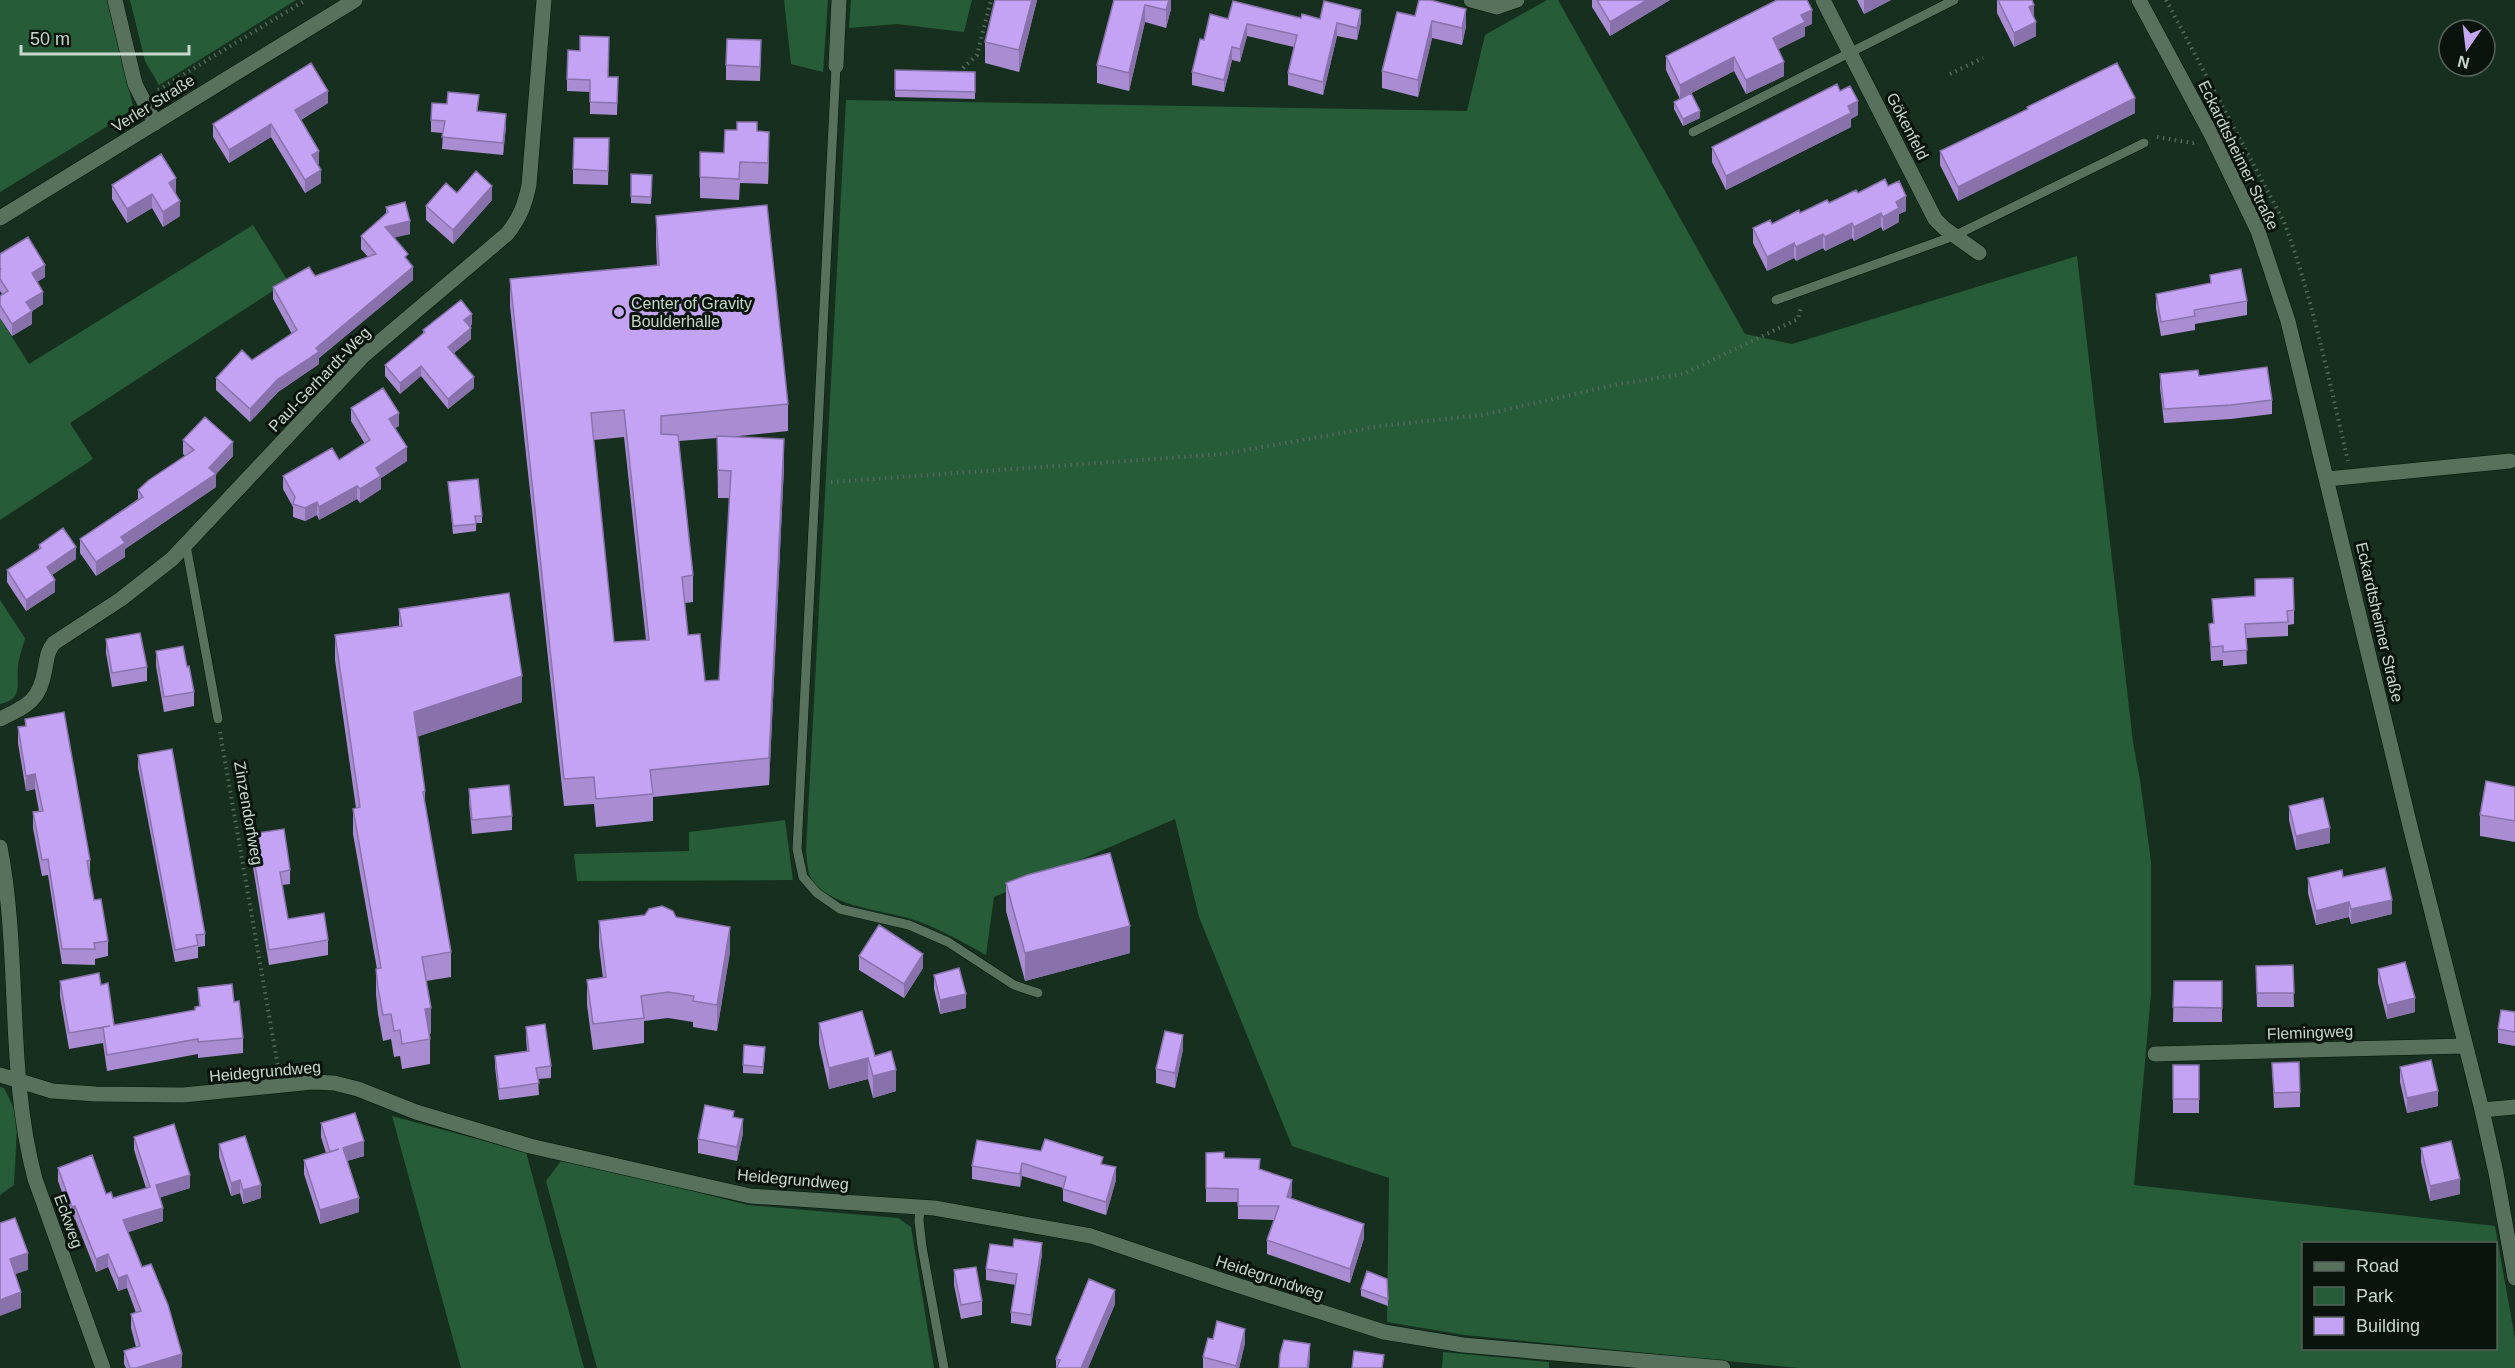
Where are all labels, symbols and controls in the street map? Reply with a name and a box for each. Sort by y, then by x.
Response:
scale bar [21,18,189,56]
north arrow [2437,18,2497,78]
text: 50 m [30,29,70,49]
text: N [2456,52,2471,72]
street label: Verler Straße [109,71,198,136]
street label: Eckardtsheimer Straße [2195,78,2282,233]
street label: Gökenfeld [1883,90,1932,163]
place label: Center of Gravity Boulderhalle [631,295,752,330]
marker: Center of Gravity Boulderhalle [612,305,626,319]
street label: Paul-Gerhardt-Weg [265,324,374,435]
street label: Eckardtsheimer Straße [2353,540,2406,704]
street label: Zinzendorfweg [231,760,266,866]
street label: Flemingweg [2267,1022,2353,1042]
street label: Heidegrundweg [208,1058,322,1085]
street label: Heidegrundweg [736,1166,850,1193]
street label: Eckweg [51,1192,86,1250]
legend [2302,1242,2497,1350]
street label: Heidegrundweg [1214,1252,1326,1303]
text: Road [2356,1256,2399,1276]
text: Park [2356,1286,2394,1306]
text: Building [2356,1316,2420,1336]

